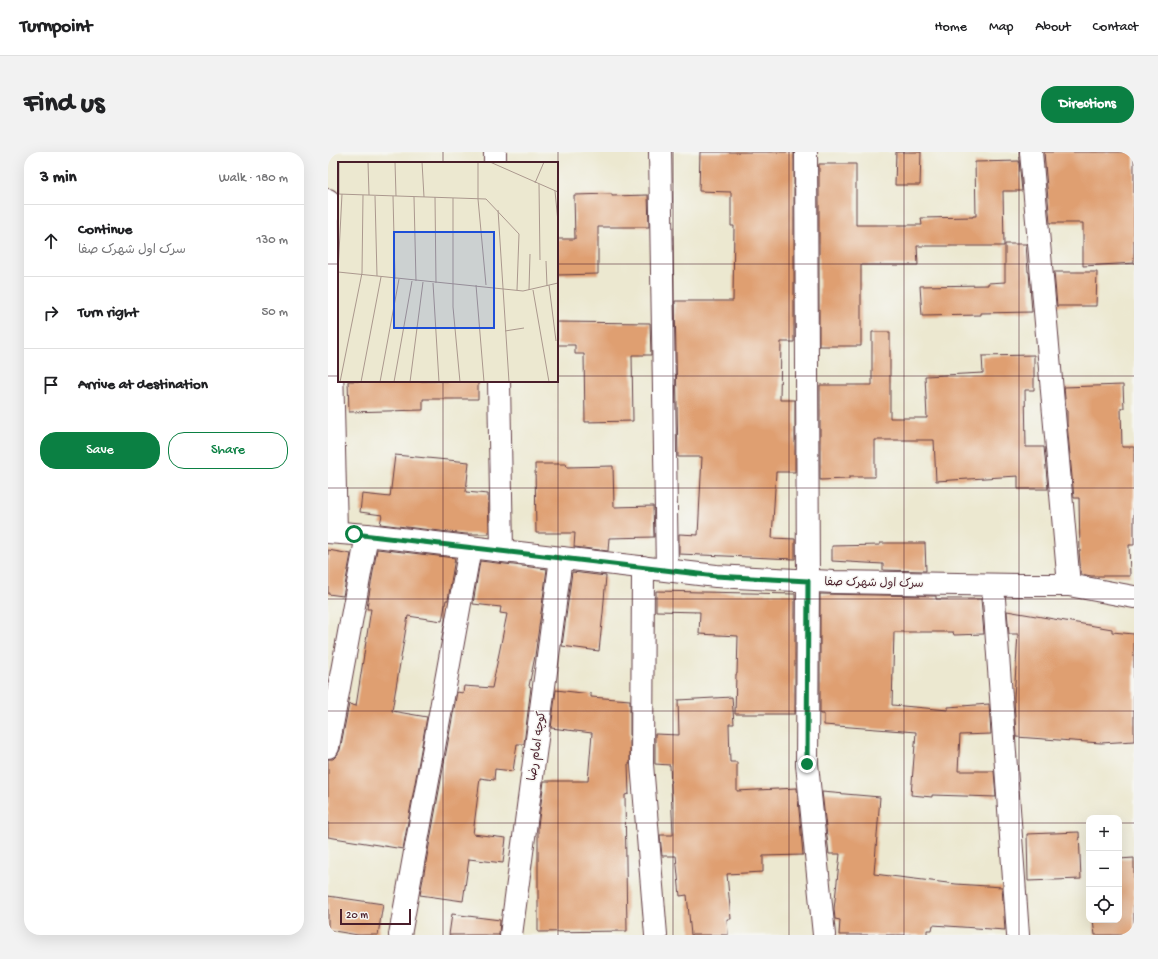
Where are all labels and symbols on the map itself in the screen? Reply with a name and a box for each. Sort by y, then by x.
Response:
inset map [338,162,558,382]
route start [345,525,363,543]
street label: سرک اول شهرک صفا [824,576,924,592]
street label: کوچه امام رضا [526,711,550,782]
route end [798,755,816,773]
scale bar [340,907,411,926]

